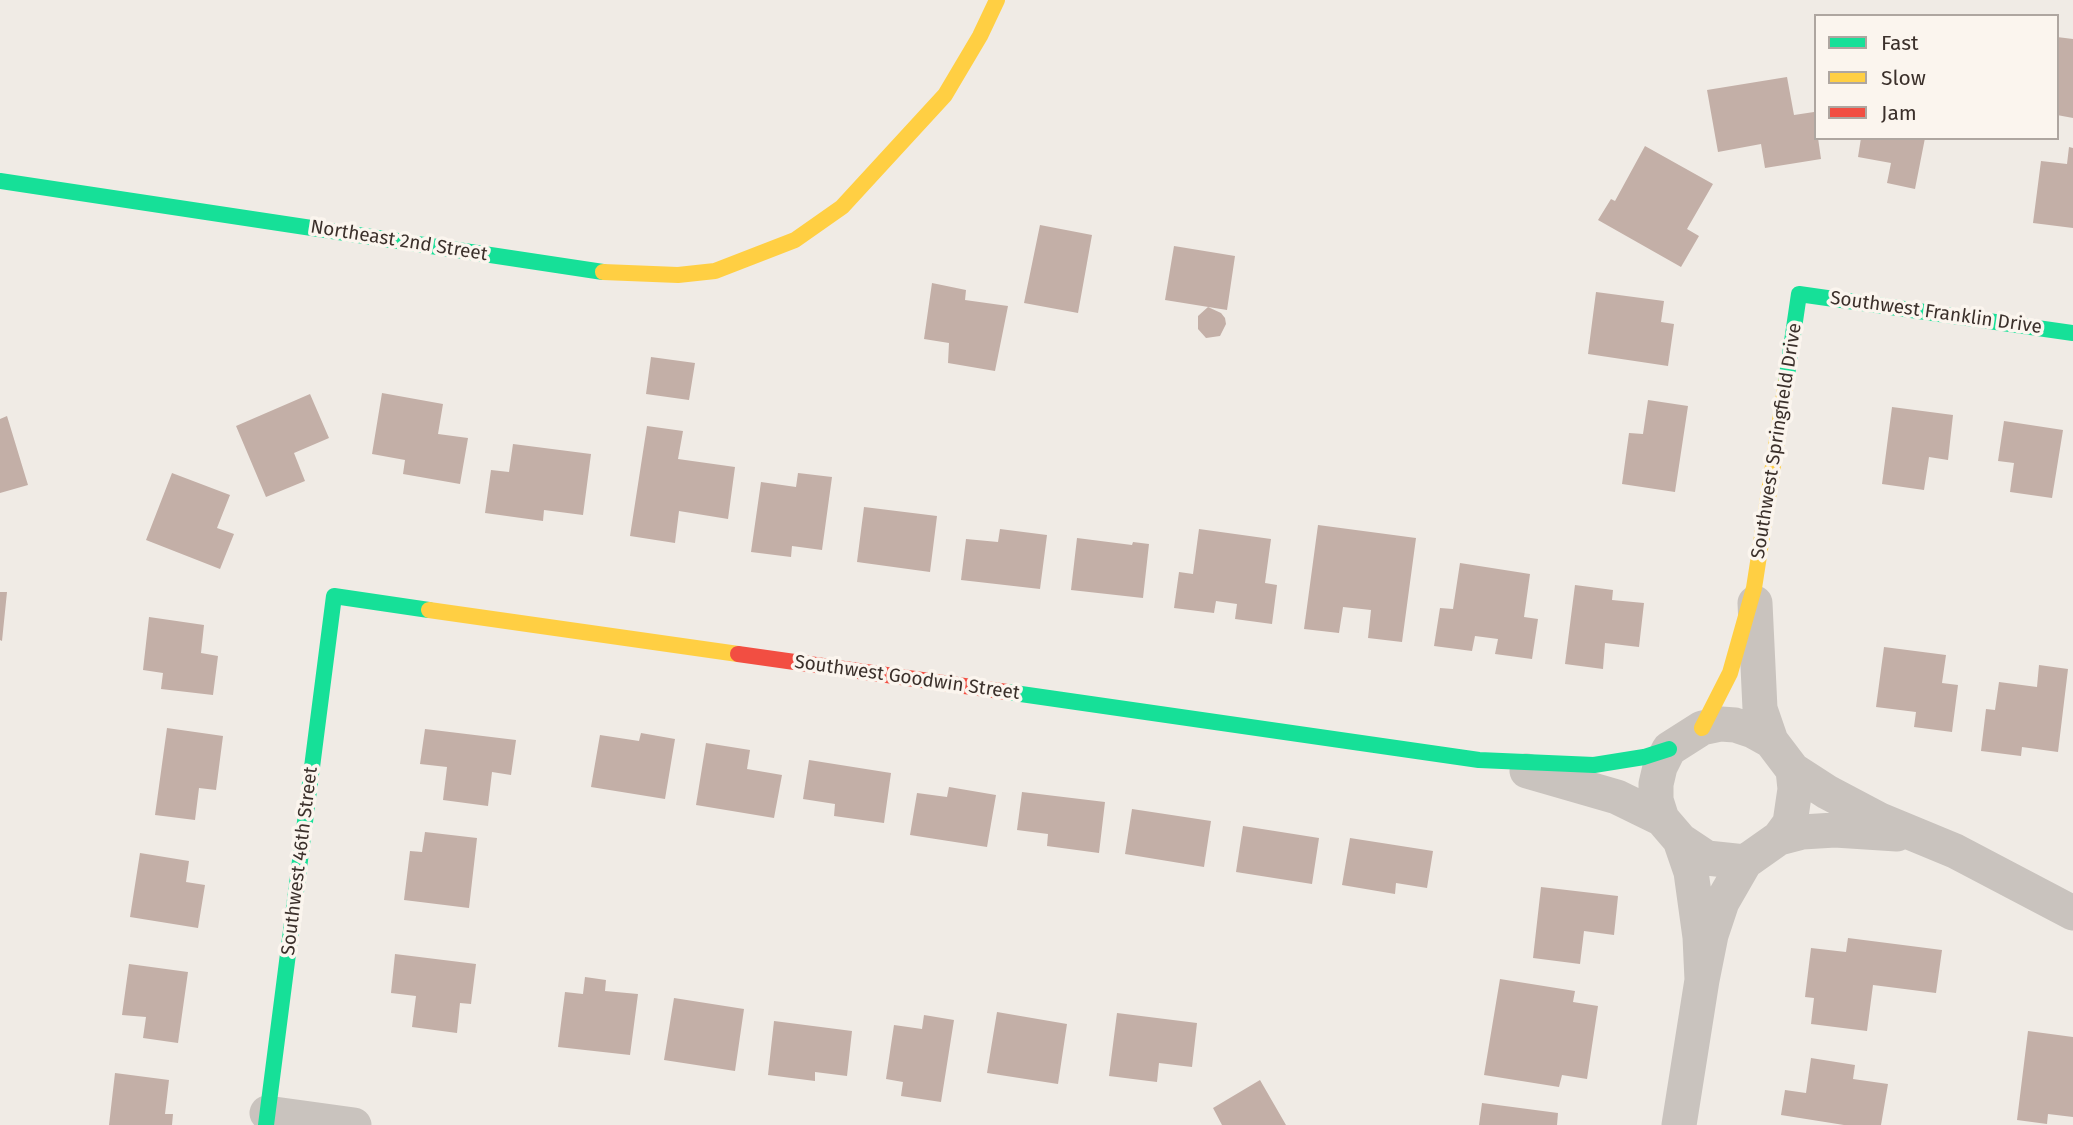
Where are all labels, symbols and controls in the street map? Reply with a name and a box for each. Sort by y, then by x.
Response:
legend [1814,14,2059,140]
text: Fast [1881,30,1919,56]
text: Slow [1881,65,1926,91]
text: Jam [1881,100,1917,126]
street label: Northeast 2nd Street [309,216,489,266]
street label: Southwest Franklin Drive [1829,287,2043,339]
street label: Southwest Springfield Drive [1747,322,1807,560]
street label: Southwest Goodwin Street [793,651,1021,705]
street label: Southwest 46th Street [277,765,323,957]

